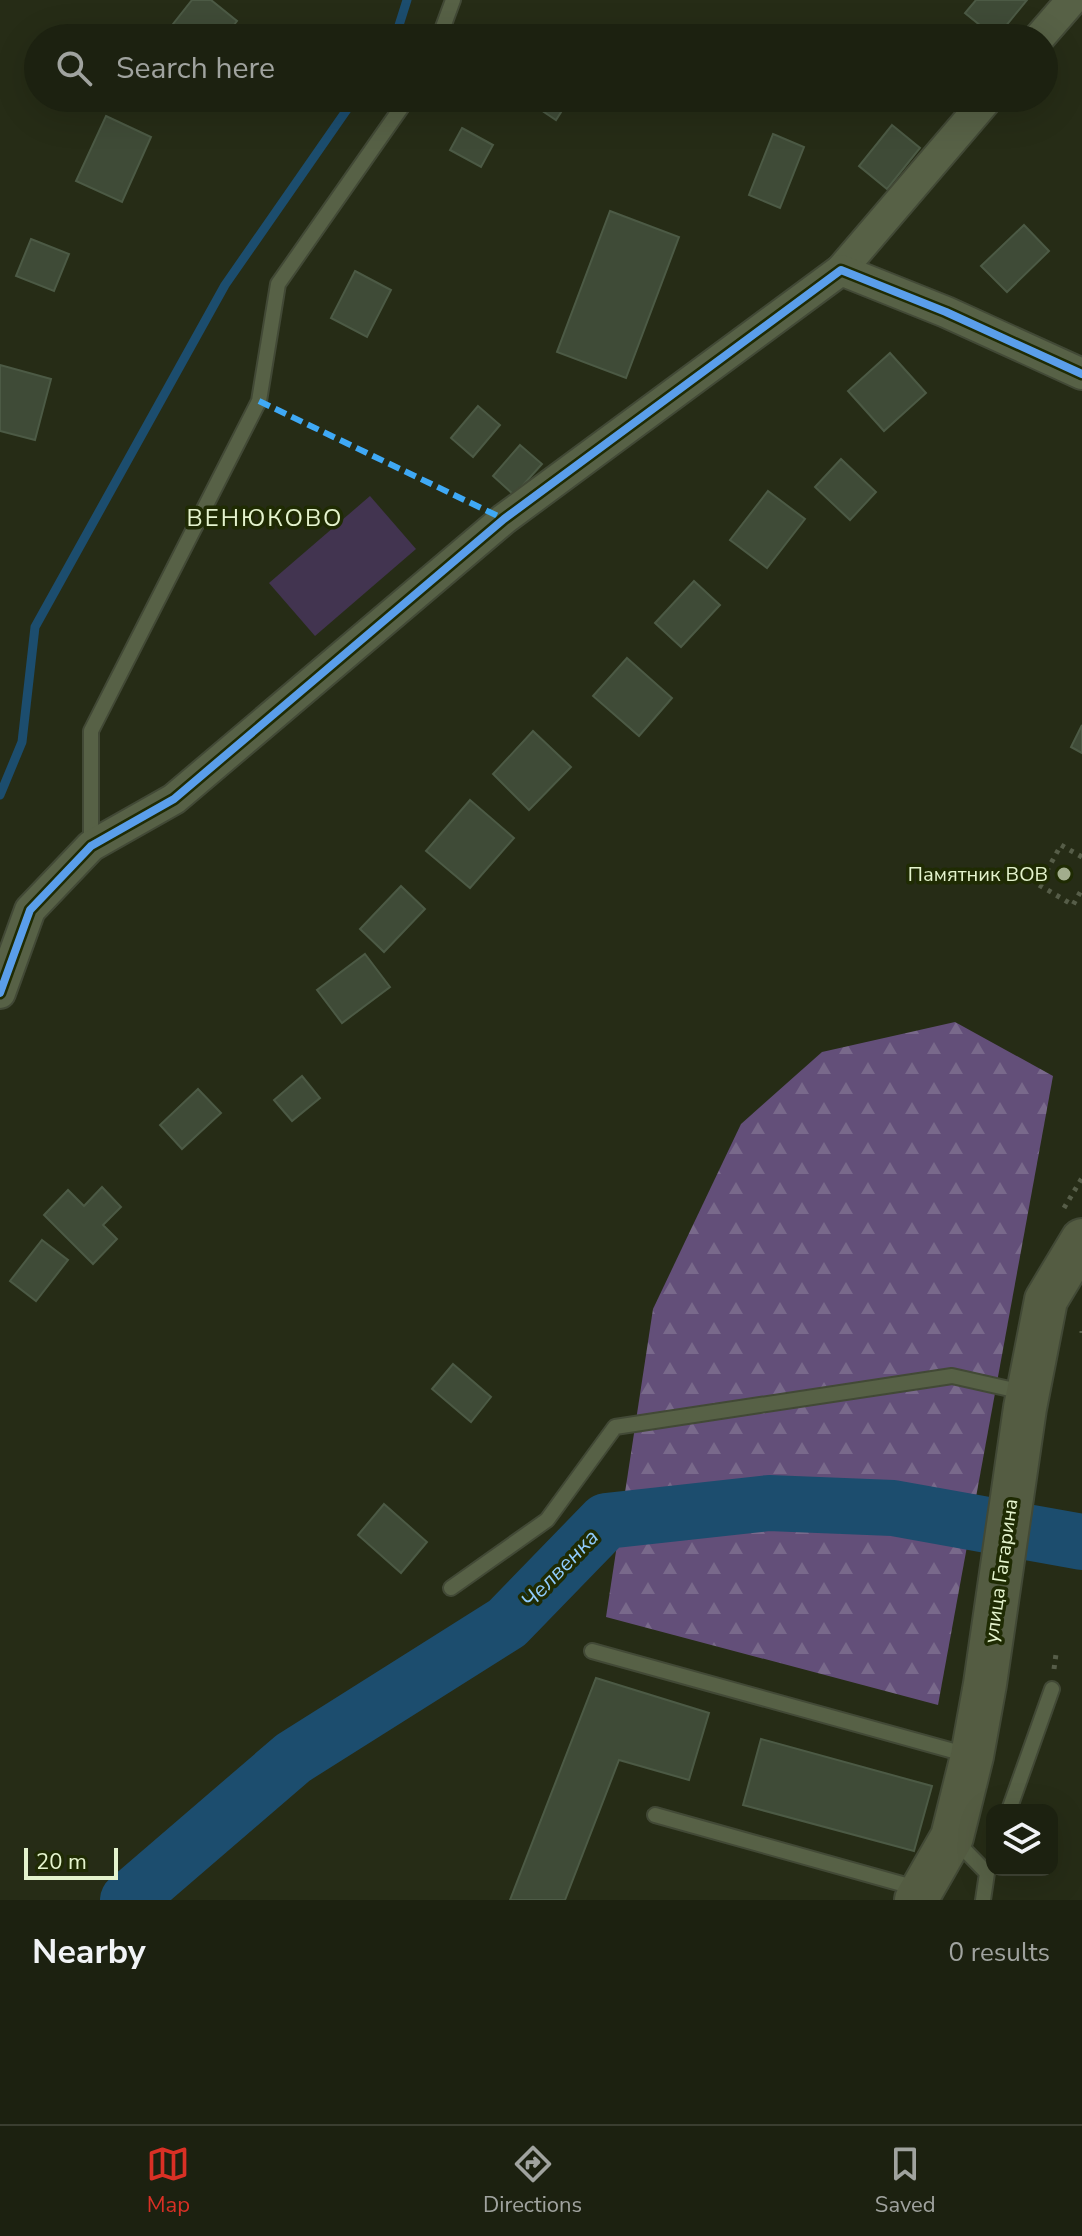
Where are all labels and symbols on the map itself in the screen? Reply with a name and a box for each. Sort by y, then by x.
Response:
district label: ВЕНЮКОВО [186,502,344,534]
place label: Памятник ВОВ [908,861,1048,888]
marker: Памятник ВОВ [1055,865,1073,883]
street label: улица Гагарина [978,1497,1024,1645]
water label: Челвенка [515,1523,605,1615]
scale bar [24,1844,118,1880]

